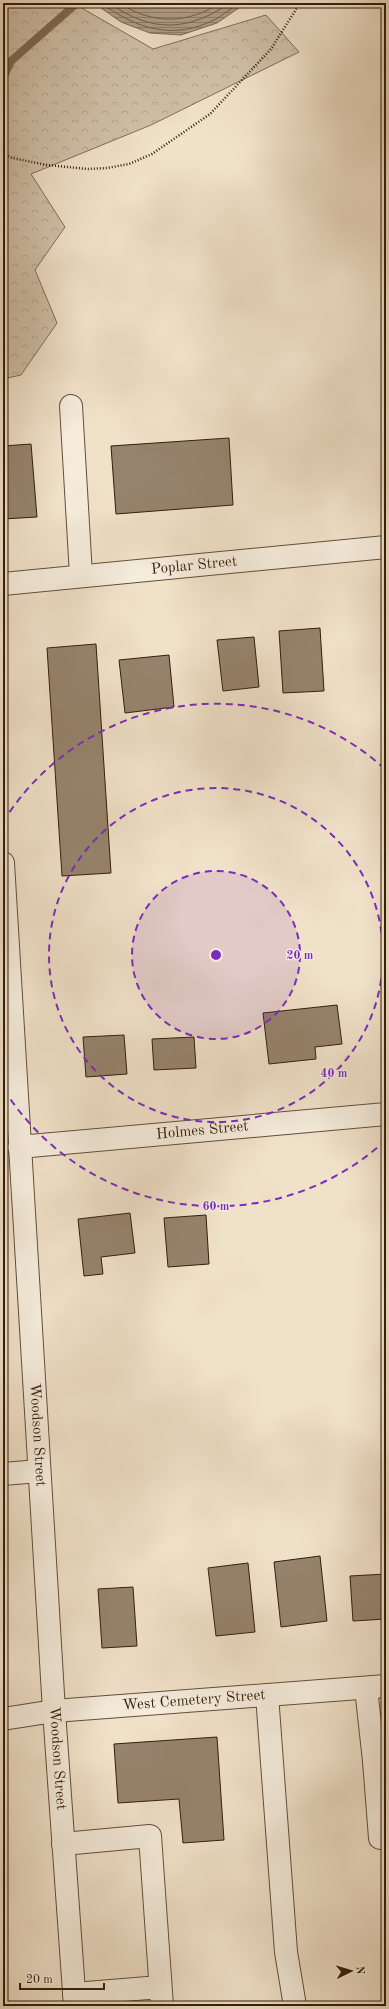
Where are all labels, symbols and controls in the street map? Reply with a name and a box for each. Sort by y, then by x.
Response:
street label: Poplar Street [150,554,238,577]
centre of rings [209,948,223,962]
text: 20 m [287,950,314,962]
text: 40 m [321,1068,348,1080]
street label: Holmes Street [155,1119,249,1142]
text: 60 m [203,1201,230,1213]
street label: Woodson Street [27,1383,48,1487]
street label: West Cemetery Street [122,1688,266,1713]
street label: Woodson Street [46,1706,69,1810]
north arrow [331,1951,371,1991]
scale bar [20,1965,104,1991]
text: N [354,1966,365,1976]
text: 20 m [26,1974,53,1986]

